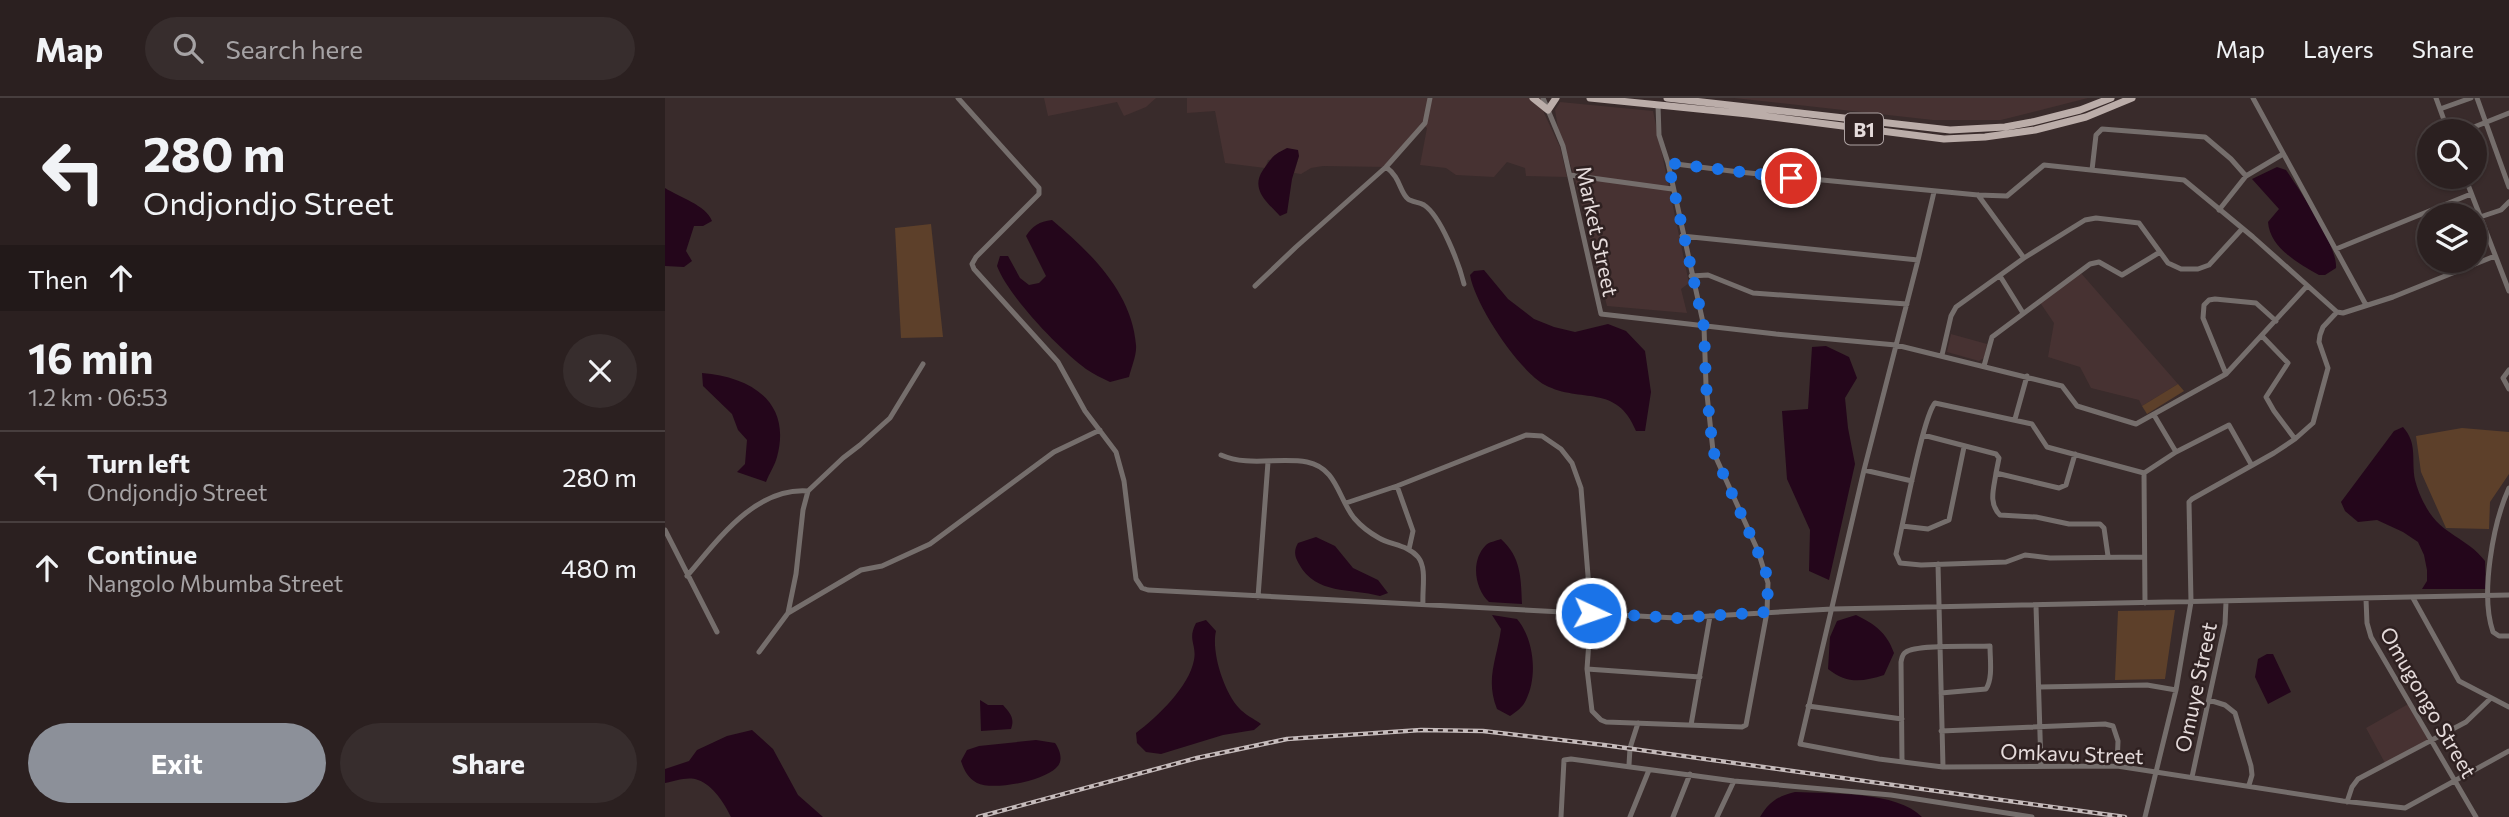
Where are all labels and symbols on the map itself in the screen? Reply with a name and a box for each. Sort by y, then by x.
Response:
road number: B1 [1845,114,1883,144]
pin [1761,148,1821,208]
street label: Market Street [1572,163,1624,299]
position arrow [1554,576,1628,650]
street label: Omuye Street [2169,620,2221,754]
street label: Omugongo Street [2376,622,2482,782]
street label: Omkavu Street [2000,738,2144,768]

